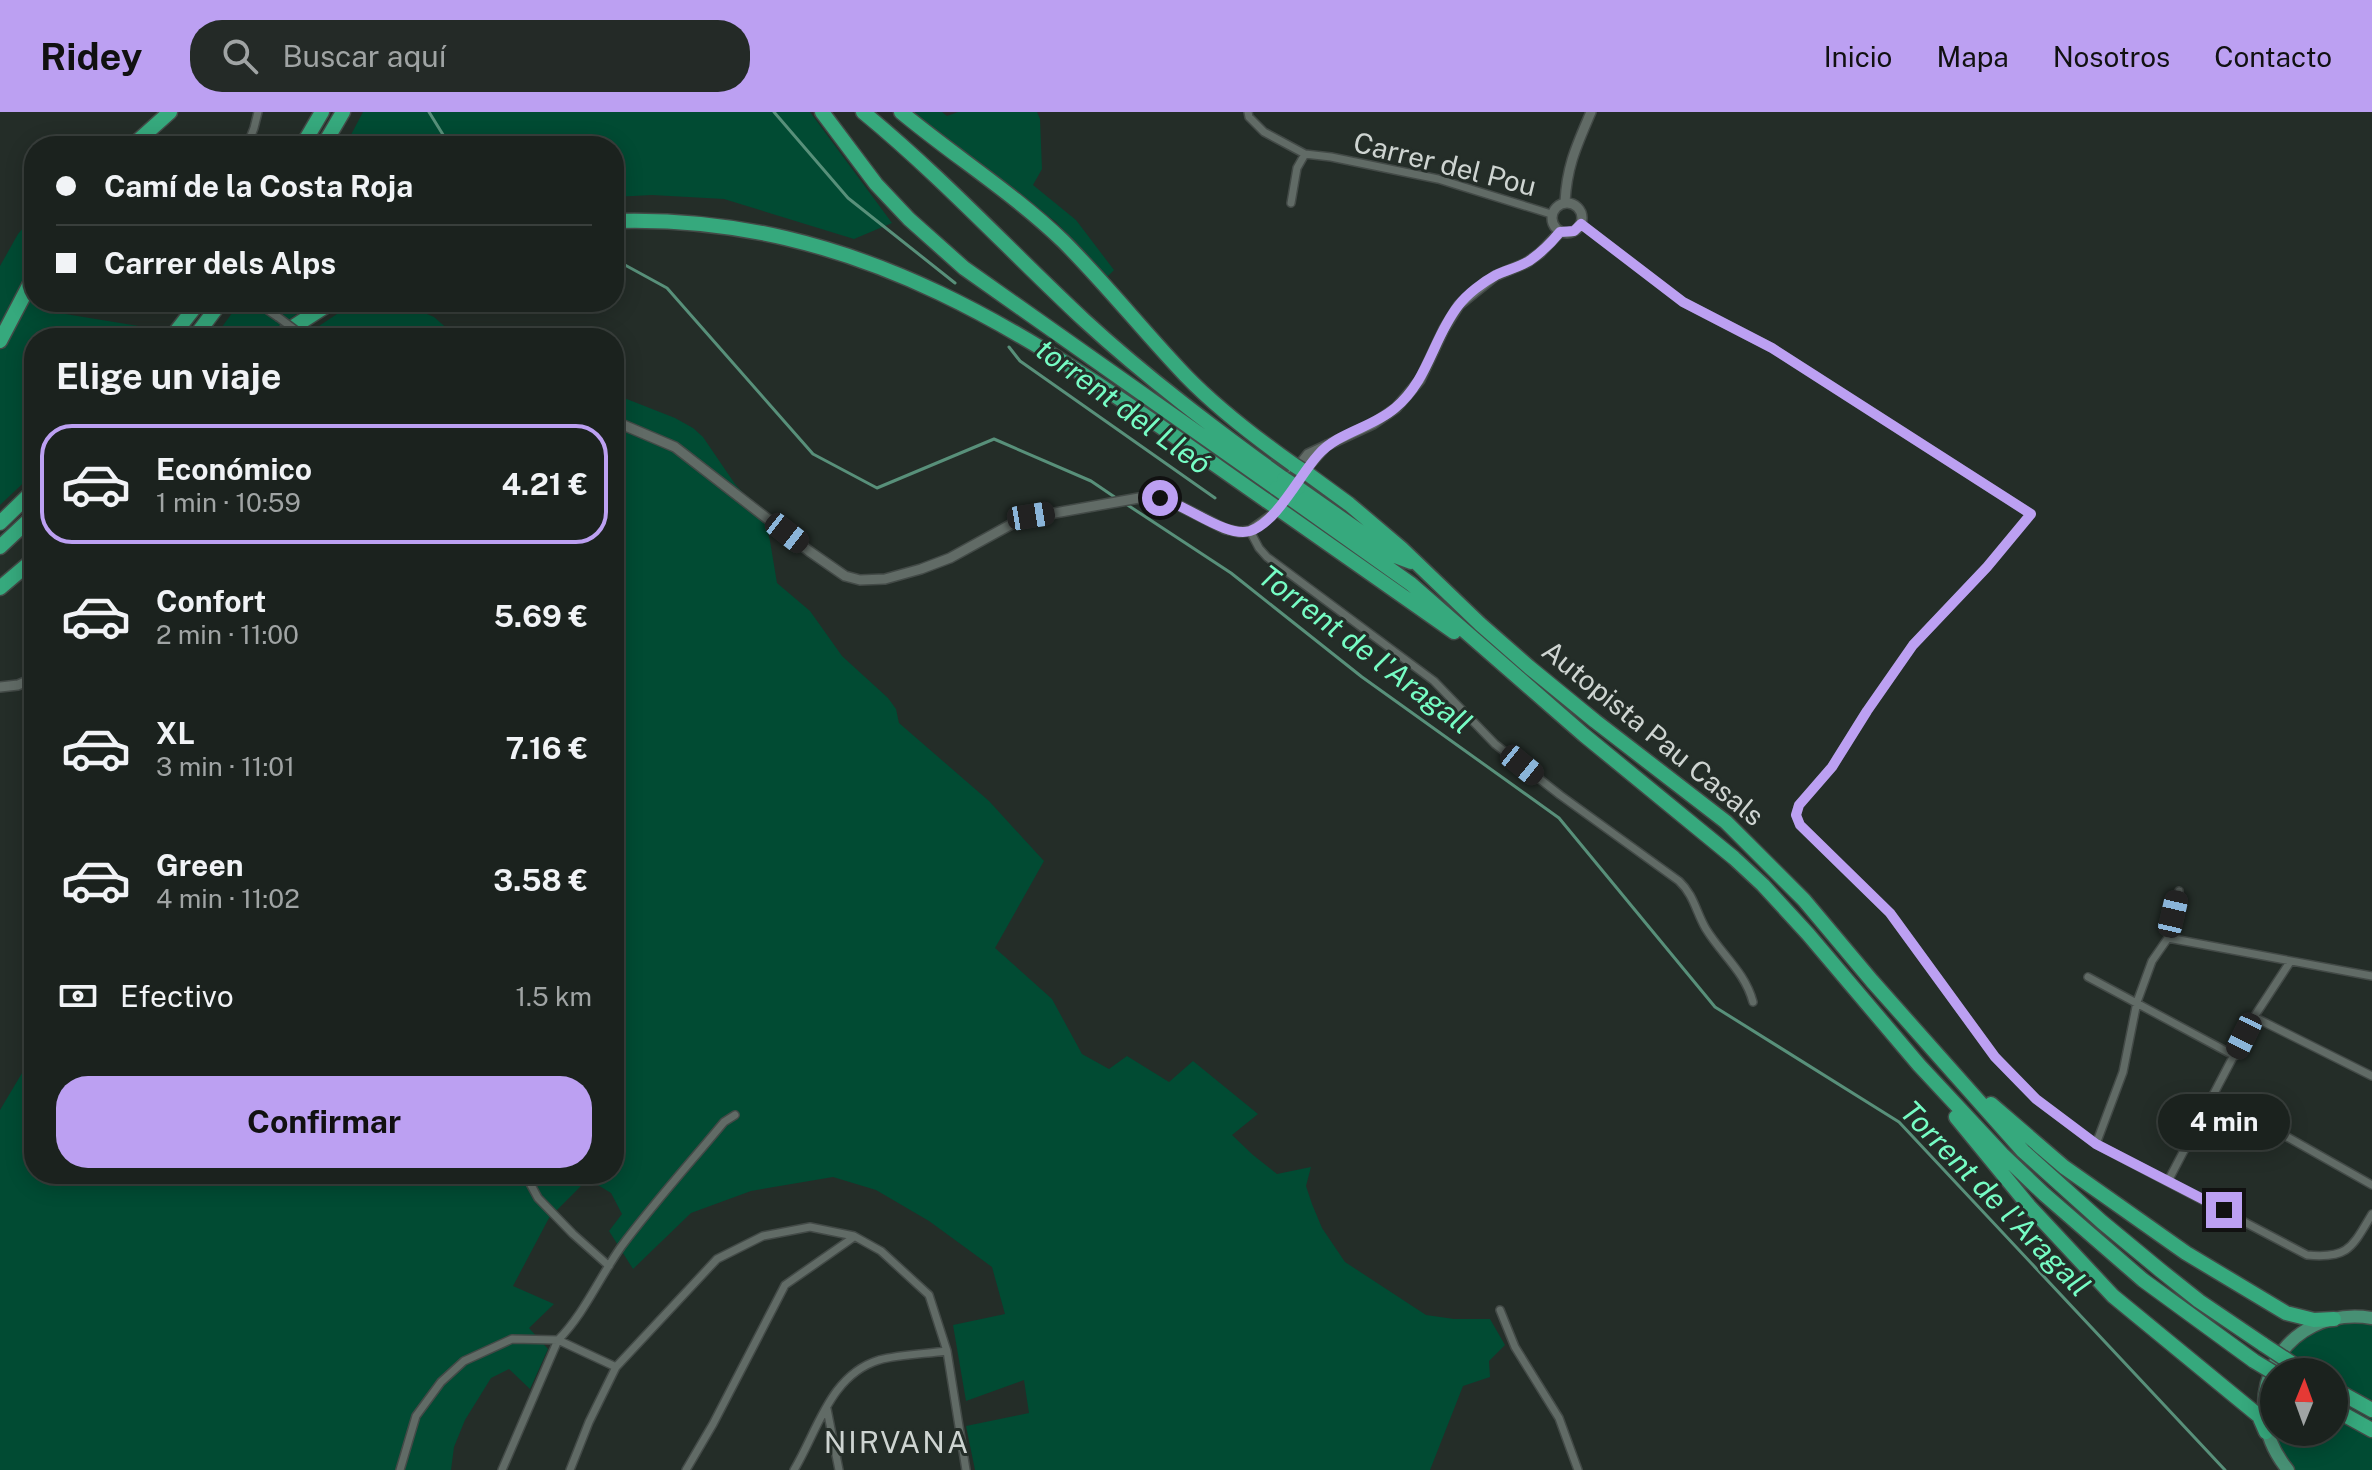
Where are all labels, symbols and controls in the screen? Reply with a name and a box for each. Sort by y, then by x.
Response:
search box [190,20,750,92]
text: Ridey [40,34,142,79]
icon: search [218,34,262,78]
text: Buscar aquí [282,38,446,74]
text: Inicio [1824,40,1892,73]
text: Mapa [1936,40,2009,73]
text: Nosotros [2053,40,2170,73]
text: Contacto [2214,40,2332,73]
street label: Carrer del Pou [1350,125,1540,202]
text: Camí de la Costa Roja [104,168,413,204]
text: Carrer dels Alps [104,245,336,281]
water label: torrent del Lleó [1029,331,1218,482]
text: Elige un viaje [56,355,281,397]
icon: car [60,448,132,520]
text: Económico [156,451,312,487]
text: 4.21 € [501,466,588,502]
route start [1142,480,1178,516]
text: 1 min · 10:59 [156,487,301,518]
car [1005,500,1057,532]
car [761,509,813,557]
water label: Torrent de l'Aragall [1252,557,1479,741]
icon: car [60,580,132,652]
text: Confort [156,583,266,619]
text: 5.69 € [494,598,588,634]
text: 2 min · 11:00 [156,619,299,650]
street label: Autopista Pau Casals [1536,633,1771,832]
icon: car [60,712,132,784]
text: XL [156,715,195,751]
text: 7.16 € [506,730,588,766]
car [1496,741,1548,789]
text: 3 min · 11:01 [156,751,295,782]
icon: car [60,844,132,916]
text: Green [156,847,243,883]
text: 3.58 € [493,862,588,898]
text: 4 min · 11:02 [156,883,300,914]
car [2156,888,2190,940]
icon: cash [56,974,100,1018]
text: Efectivo [120,978,234,1014]
text: 1.5 km [516,981,592,1012]
car [2223,1009,2265,1063]
button: Confirmar [56,1076,592,1168]
water label: Torrent de l'Aragall [1893,1093,2098,1304]
callout: 4 min [2158,1094,2290,1150]
text: 4 min [2190,1106,2258,1137]
route end [2206,1192,2242,1228]
north arrow [2260,1358,2348,1446]
map controls [2260,1358,2348,1446]
district label: NIRVANA [824,1424,970,1460]

